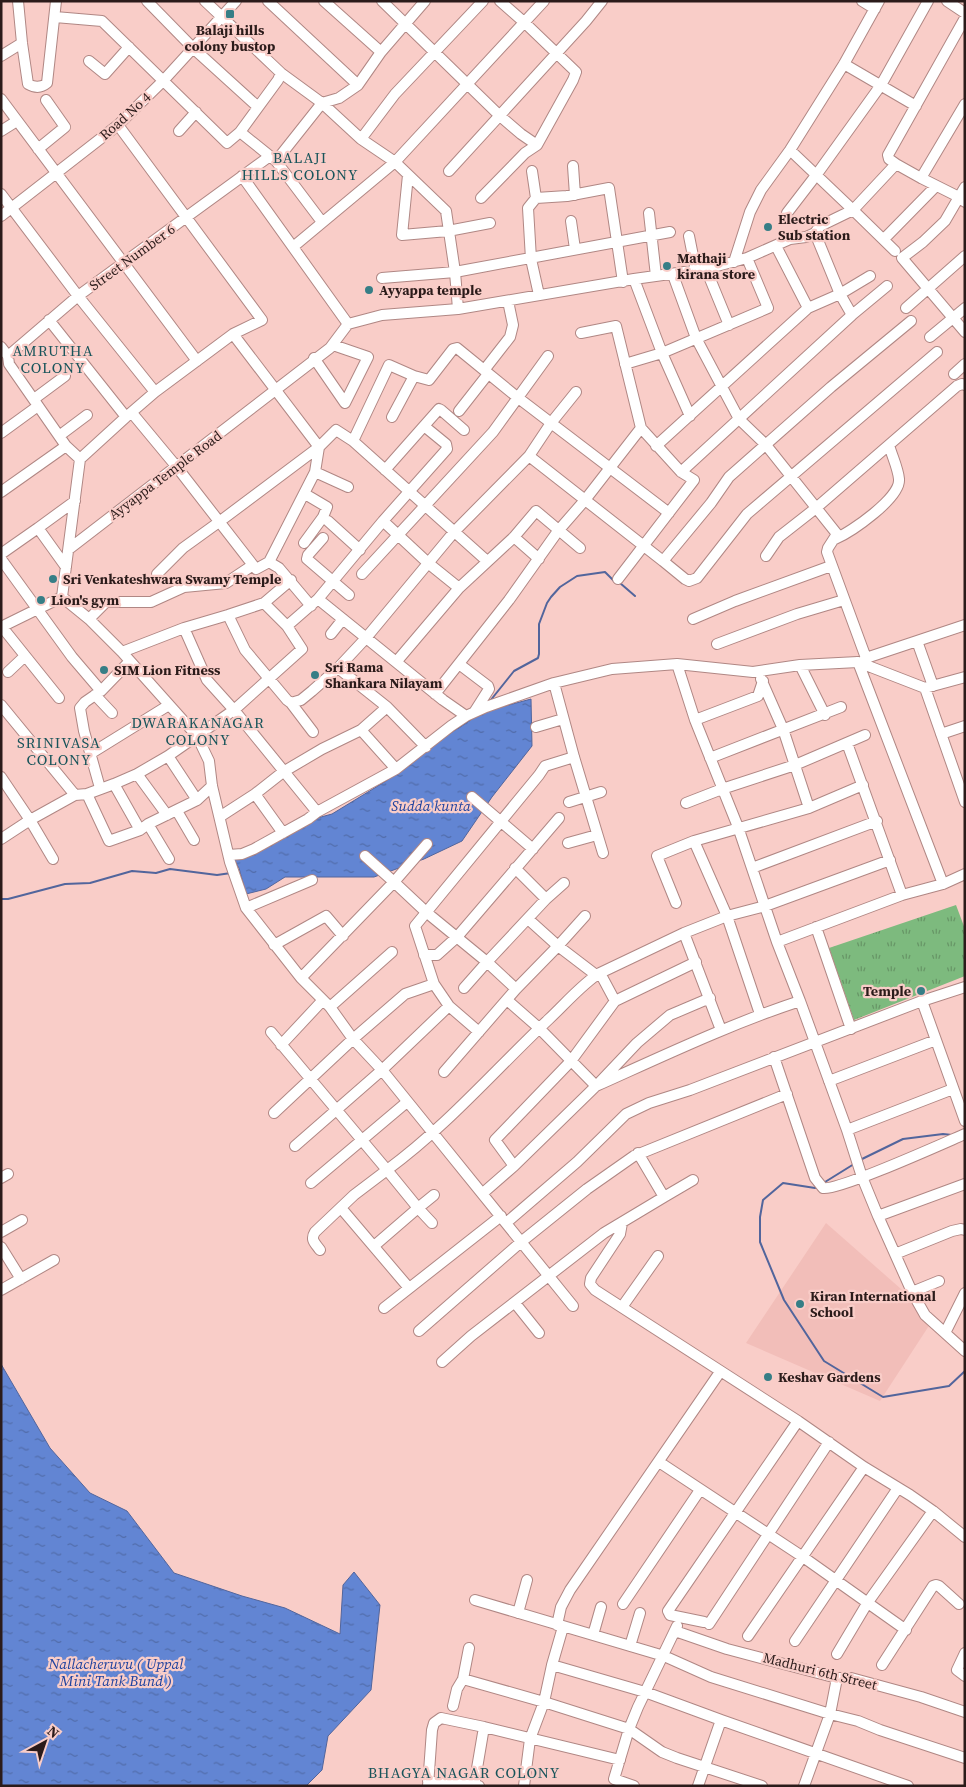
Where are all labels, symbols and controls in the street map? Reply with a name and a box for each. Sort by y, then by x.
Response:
marker: Balaji hills colony bustop [224,8,236,20]
place label: Balaji hills colony bustop [185,20,276,56]
street label: Road No 4 [95,87,155,145]
district label: BALAJI HILLS COLONY [241,147,359,185]
place label: Electric Sub station [778,209,851,245]
street label: Street Number 6 [85,219,179,295]
marker: Electric Sub station [762,221,774,233]
place label: Mathaji kirana store [677,248,755,284]
marker: Mathaji kirana store [661,260,673,272]
place label: Ayyappa temple [379,280,482,300]
marker: Ayyappa temple [363,284,375,296]
district label: AMRUTHA COLONY [12,340,94,378]
street label: Ayyappa Temple Road [104,426,226,524]
place label: Sri Venkateshwara Swamy Temple [63,569,281,589]
marker: Sri Venkateshwara Swamy Temple [47,573,59,585]
place label: Lion's gym [51,590,120,610]
marker: Lion's gym [35,594,47,606]
place label: Sri Rama Shankara Nilayam [325,657,443,693]
place label: SIM Lion Fitness [114,660,221,680]
marker: SIM Lion Fitness [98,664,110,676]
marker: Sri Rama Shankara Nilayam [309,669,321,681]
district label: DWARAKANAGAR COLONY [131,712,265,750]
district label: SRINIVASA COLONY [17,732,101,770]
water label: Sudda kunta [391,795,471,816]
place label: Temple [863,981,911,1001]
marker: Temple [915,985,927,997]
place label: Kiran International School [810,1286,936,1322]
marker: Kiran International School [794,1298,806,1310]
place label: Keshav Gardens [778,1367,881,1387]
marker: Keshav Gardens [762,1371,774,1383]
street label: Madhuri 6th Street [761,1647,879,1695]
water label: Nallacheruvu ( Uppal Mini Tank Bund ) [47,1653,184,1691]
north arrow [20,1717,70,1767]
text: N [43,1721,64,1743]
district label: BHAGYA NAGAR COLONY [368,1762,560,1783]

